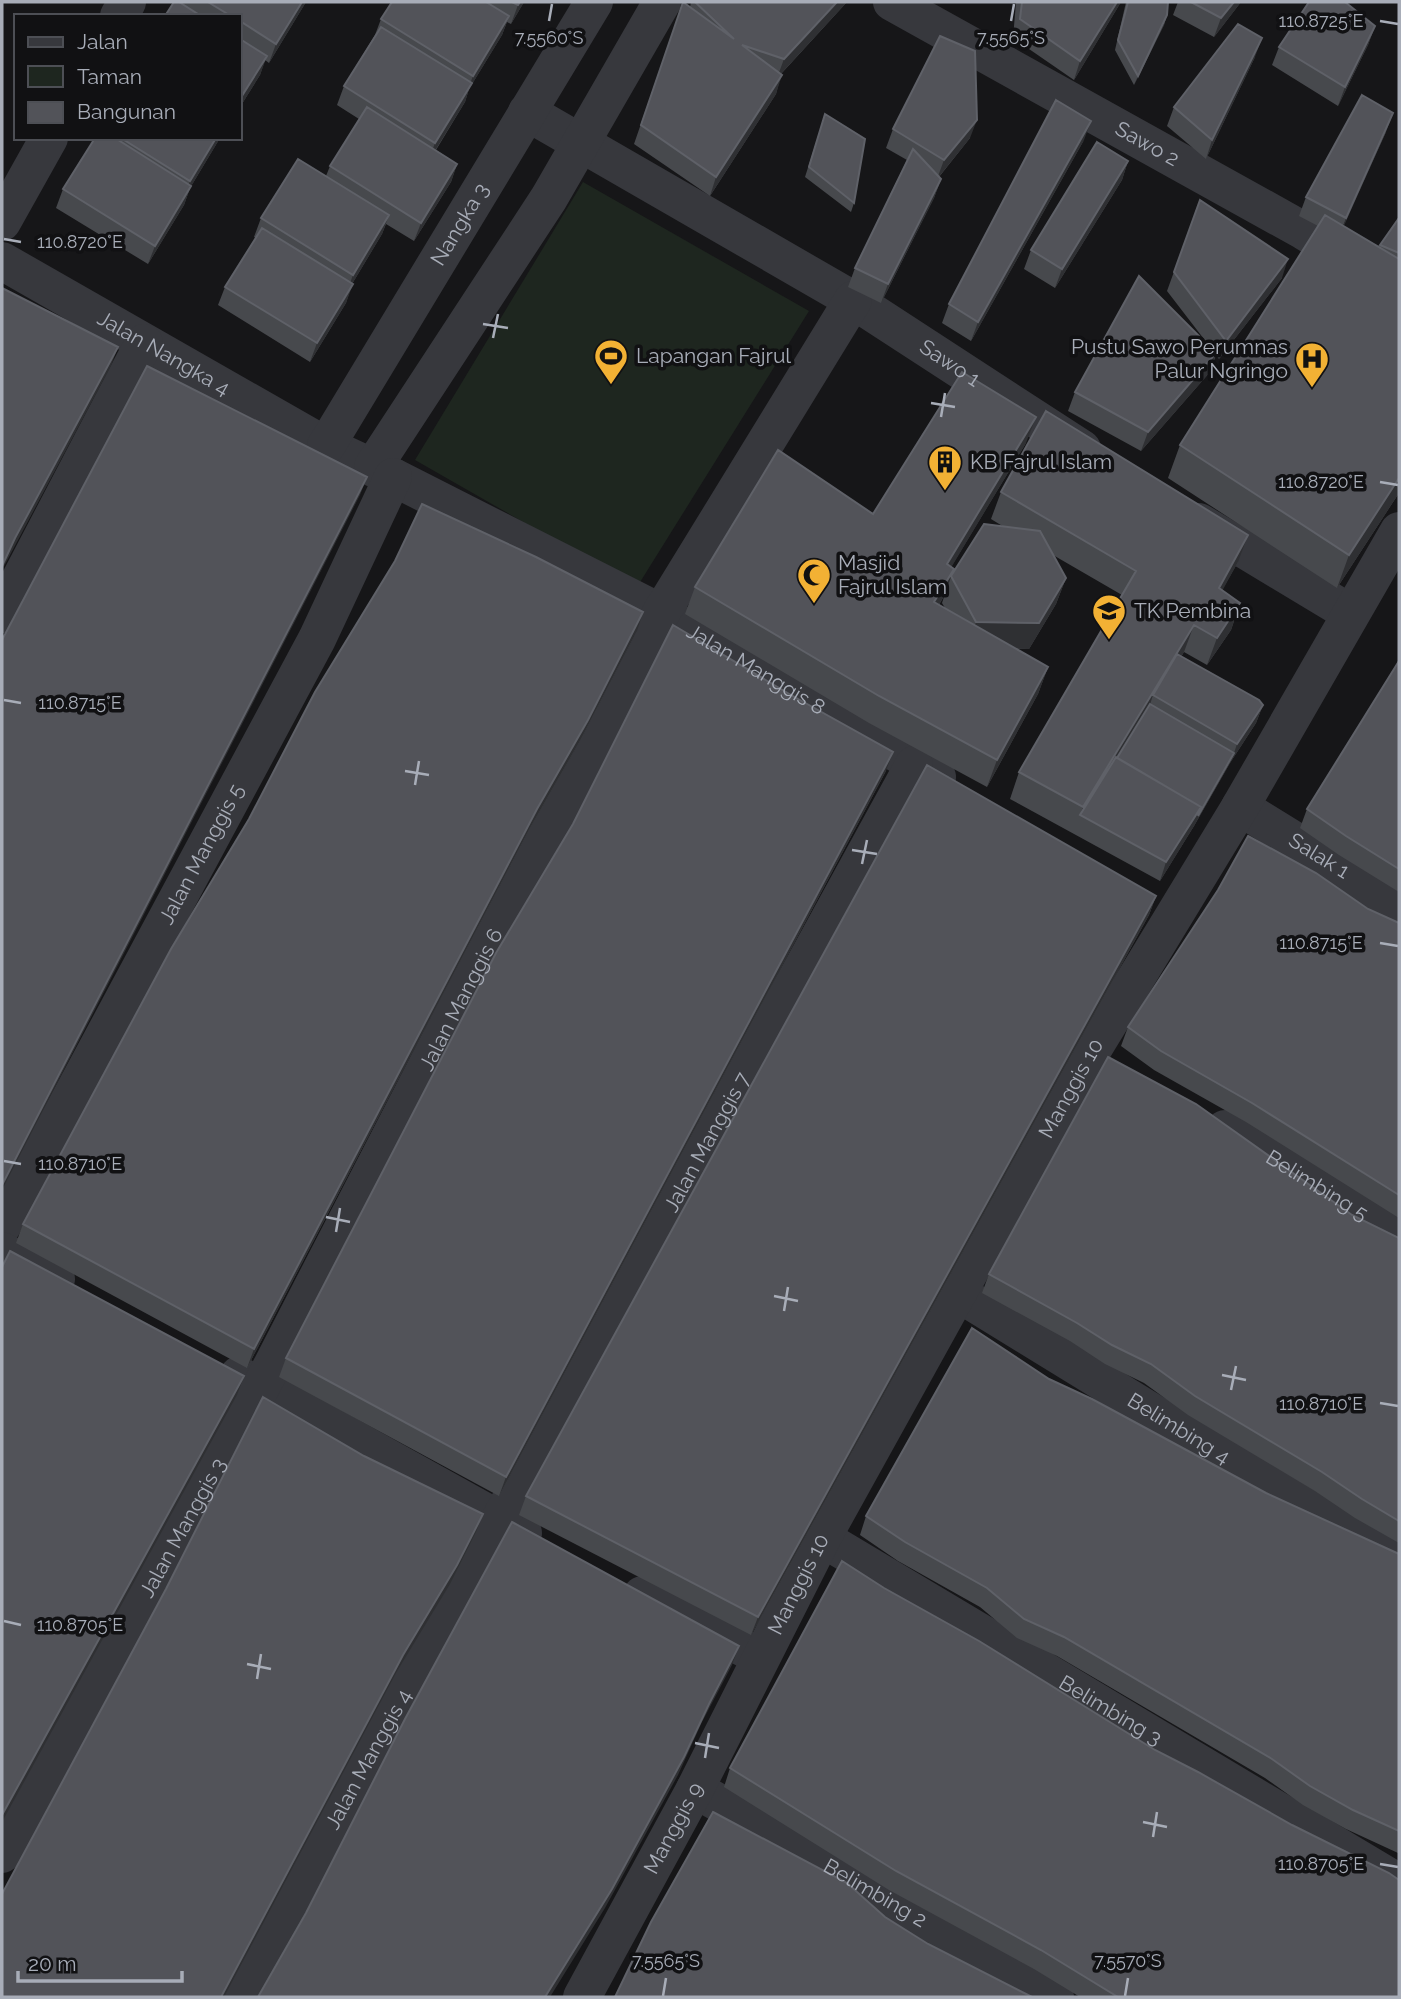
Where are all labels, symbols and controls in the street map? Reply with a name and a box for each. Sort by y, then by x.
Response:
text: 110.8725°E [1278,10,1364,31]
legend [14,14,242,140]
text: 7.5560°S [515,27,583,48]
text: 7.5565°S [977,27,1045,48]
text: Jalan [77,29,128,54]
text: Taman [77,64,142,89]
text: Bangunan [77,99,176,124]
street label: Sawo 2 [1111,116,1184,171]
street label: Nangka 3 [425,178,494,270]
text: 110.8720°E [37,231,123,252]
street label: Jalan Nangka 4 [93,305,234,400]
street label: Sawo 1 [915,334,985,392]
place label: Pustu Sawo Perumnas Palur Ngringo [1071,334,1288,383]
sports icon: Lapangan Fajrul [592,337,630,386]
hospital icon: Pustu Sawo Perumnas Palur Ngringo [1293,340,1331,389]
place label: Lapangan Fajrul [636,343,791,368]
building icon: KB Fajrul Islam [926,443,964,492]
place label: KB Fajrul Islam [970,449,1112,474]
text: 110.8720°E [1278,471,1364,492]
place label: Masjid Fajrul Islam [838,550,947,599]
mosque icon: Masjid Fajrul Islam [795,556,833,605]
school or university icon: TK Pembina [1090,592,1128,641]
place label: TK Pembina [1134,598,1251,623]
street label: Jalan Manggis 8 [683,618,830,720]
text: 110.8715°E [38,692,122,713]
street label: Jalan Manggis 5 [153,779,249,928]
street label: Salak 1 [1284,827,1354,884]
street label: Jalan Manggis 6 [414,924,508,1075]
text: 110.8715°E [1279,932,1363,953]
street label: Manggis 10 [1033,1034,1108,1142]
street label: Jalan Manggis 7 [658,1067,755,1216]
street label: Belimbing 5 [1262,1144,1373,1226]
text: 110.8710°E [38,1153,122,1174]
street label: Belimbing 4 [1123,1387,1235,1469]
text: 110.8710°E [1279,1393,1363,1414]
street label: Jalan Manggis 3 [134,1454,231,1602]
street label: Manggis 10 [762,1529,834,1639]
text: 110.8705°E [37,1614,123,1635]
street label: Belimbing 3 [1055,1670,1167,1750]
street label: Jalan Manggis 4 [320,1685,416,1833]
street label: Manggis 9 [638,1778,708,1878]
street label: Belimbing 2 [819,1853,931,1932]
text: 110.8705°E [1278,1853,1364,1874]
scale bar [18,1940,182,1984]
text: 7.5565°S [632,1950,700,1971]
text: 7.5570°S [1094,1950,1162,1971]
text: 20 m [28,1951,76,1976]

